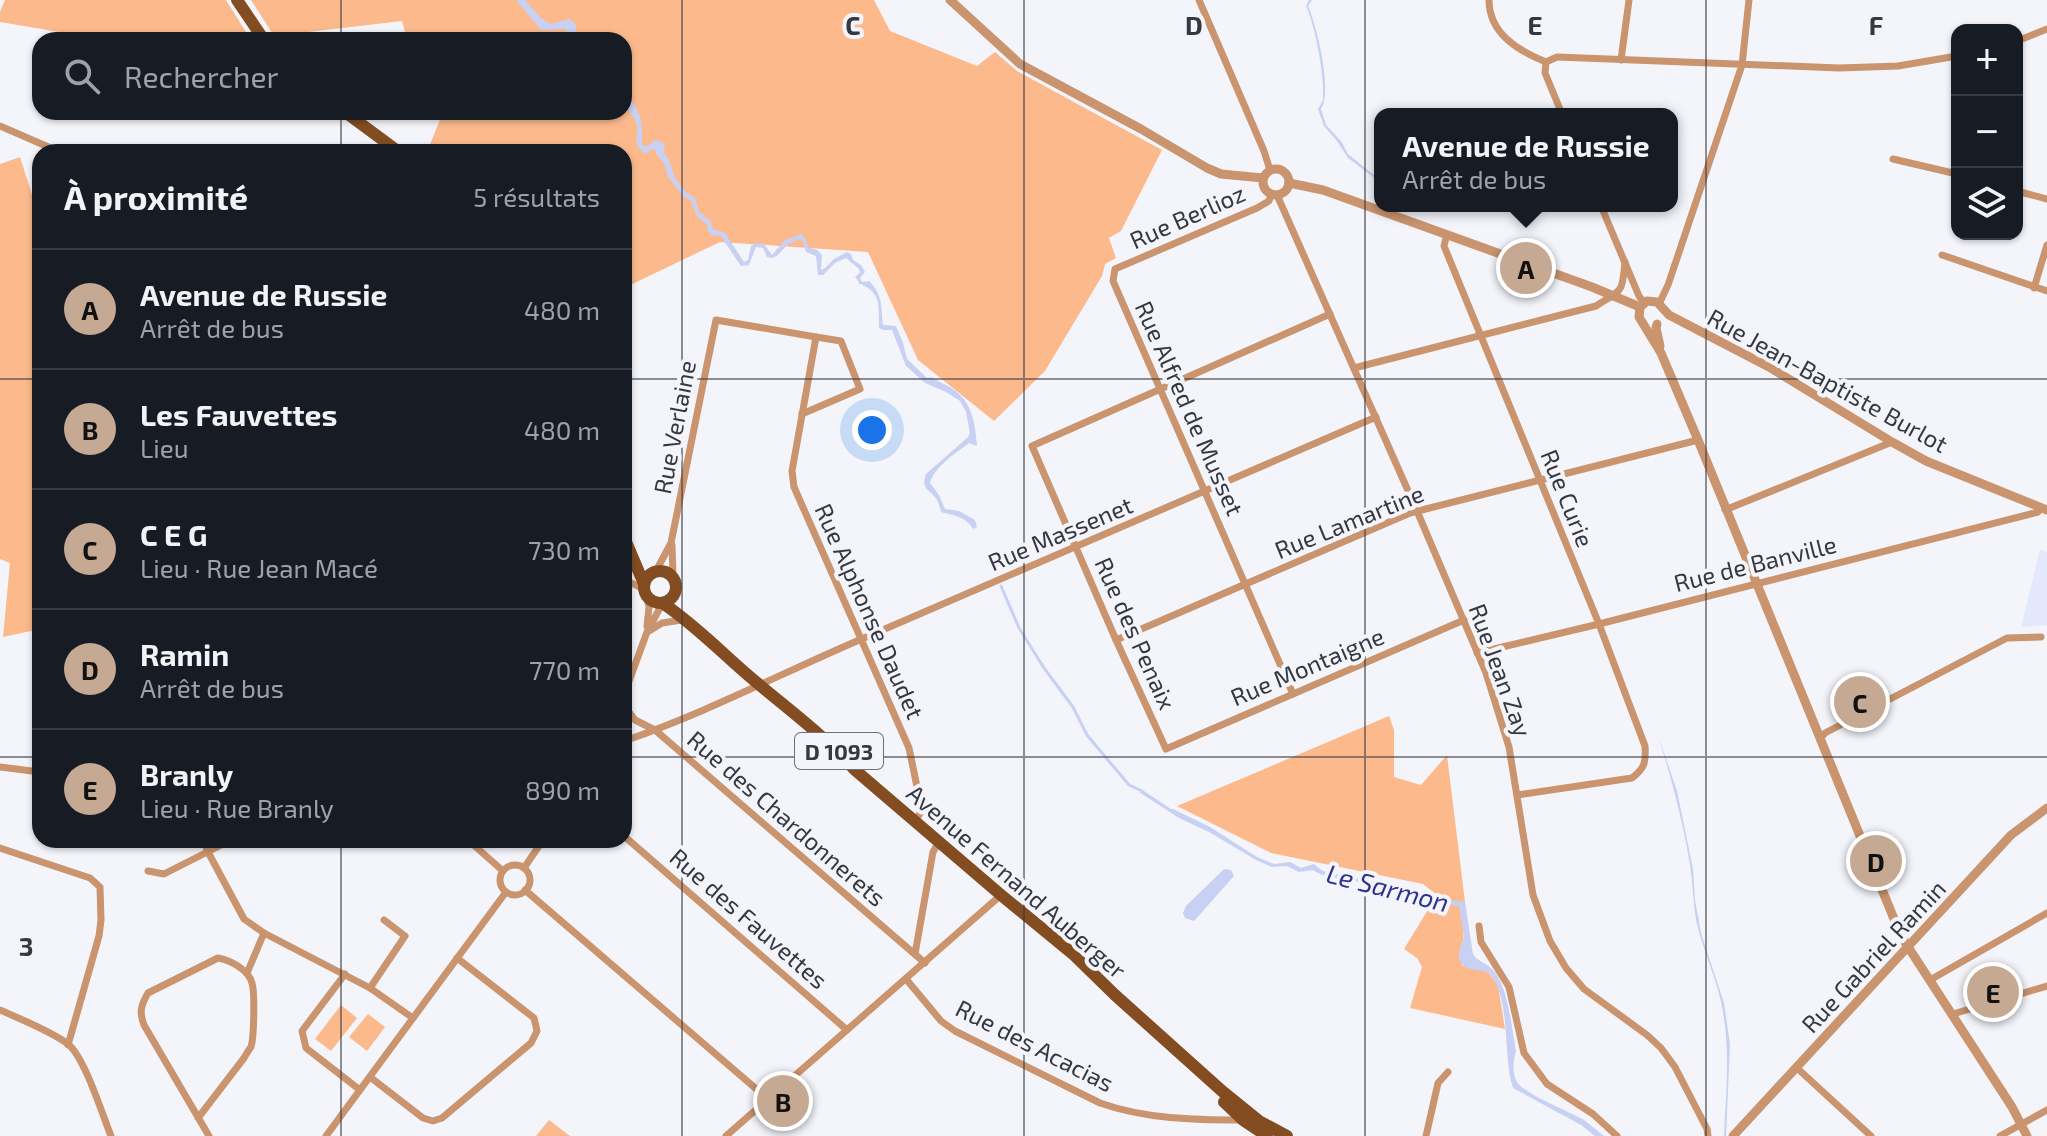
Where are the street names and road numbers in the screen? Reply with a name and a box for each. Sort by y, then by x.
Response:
street label: Rue Berlioz [1125,178,1249,254]
street label: Rue Alfred de Musset [1130,296,1250,520]
street label: Rue Jean-Baptiste Burlot [1703,302,1953,458]
street label: Rue Verlaine [647,358,701,496]
street label: Rue Curie [1535,445,1601,551]
street label: Rue Lamartine [1270,478,1428,564]
street label: Rue Massenet [983,490,1137,576]
street label: Rue Alphonse Daudet [809,499,931,723]
street label: Rue de Banville [1671,529,1839,597]
street label: Rue des Penaix [1089,552,1183,714]
street label: Rue Jean Zay [1464,600,1539,741]
street label: Rue Montaigne [1226,621,1388,711]
street label: Rue des Chardonnerets [682,724,892,912]
road number: D 1093 [795,733,883,769]
street label: Avenue Fernand Auberger [901,778,1133,984]
street label: Rue des Fauvettes [664,842,834,994]
street label: Rue Gabriel Ramin [1795,874,1951,1038]
street label: Rue des Acacias [951,993,1119,1097]

